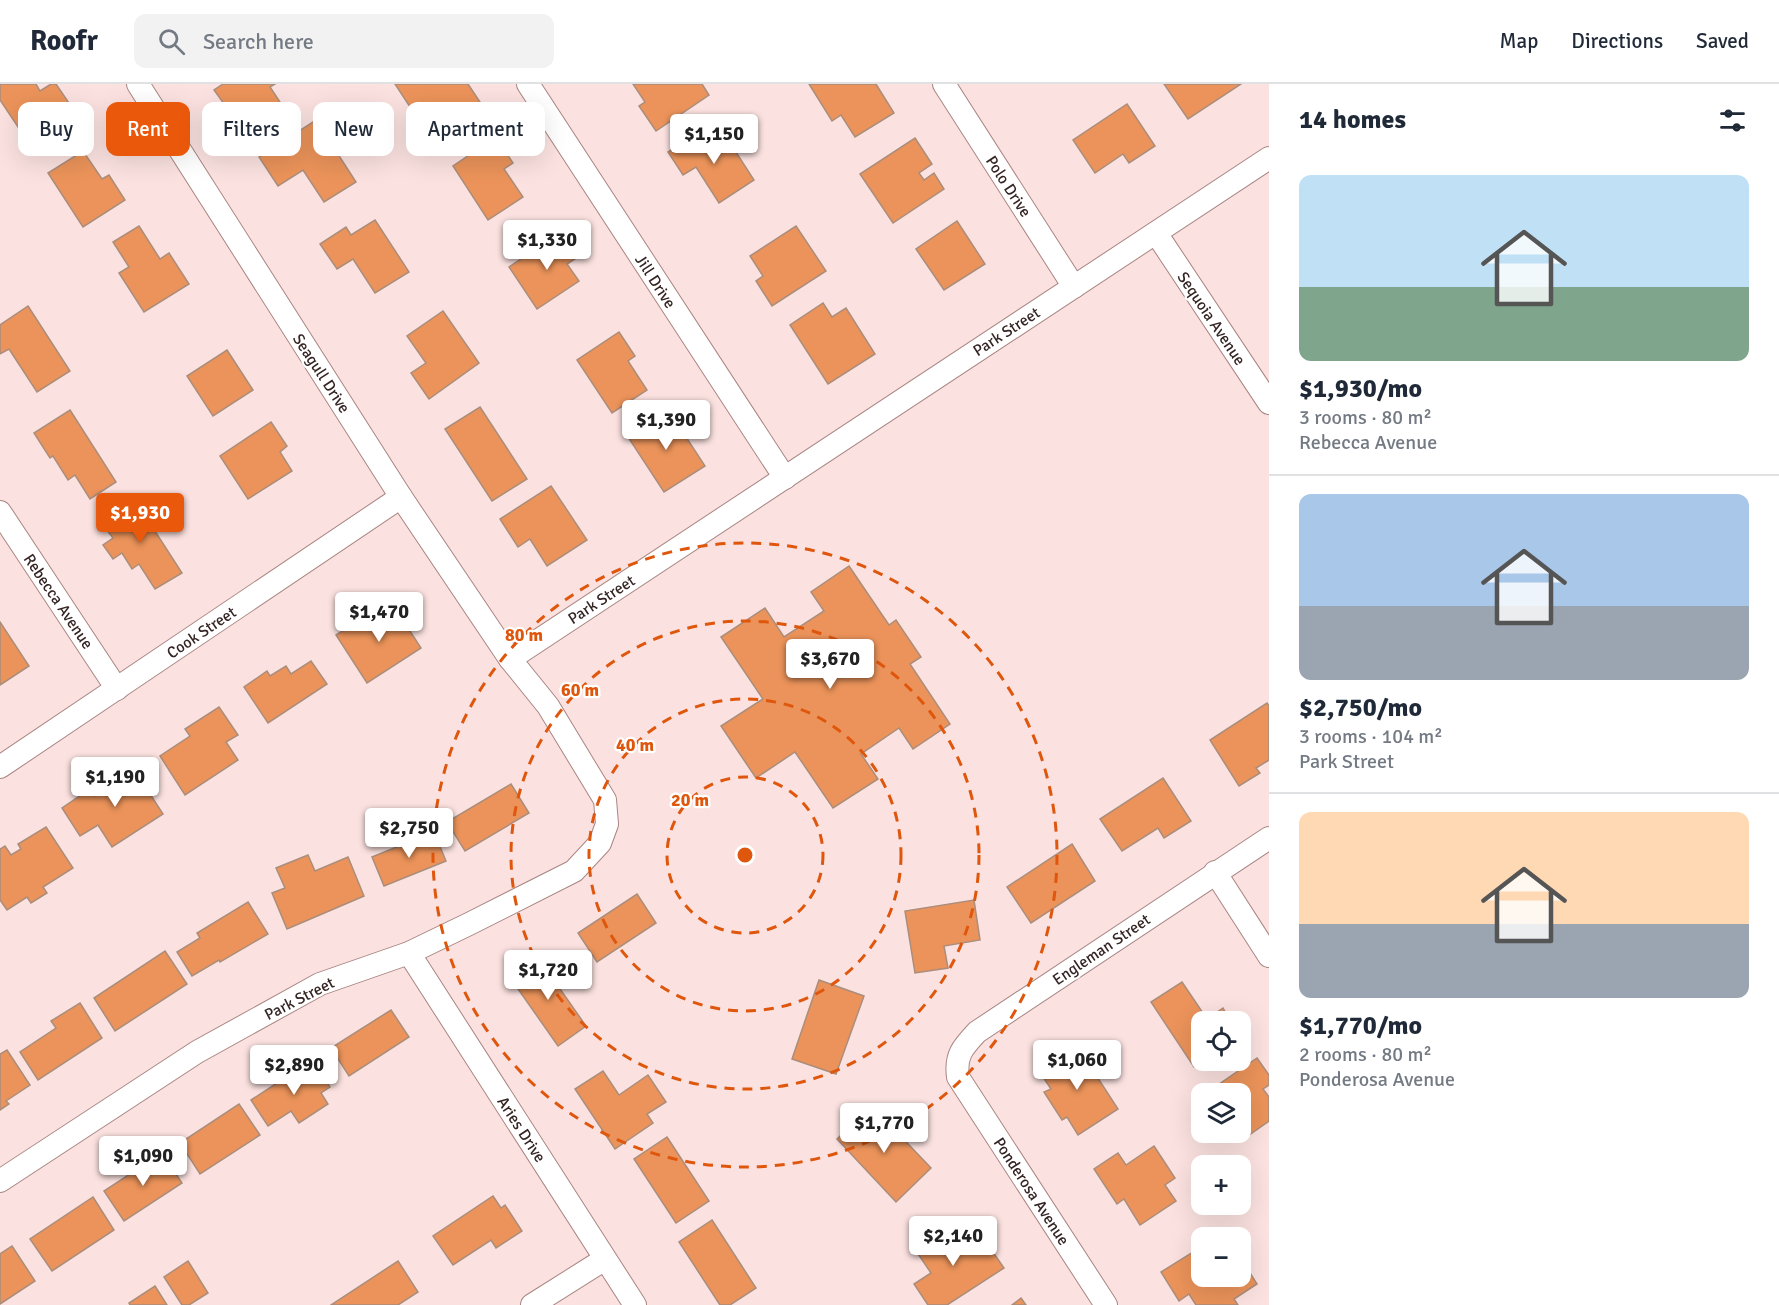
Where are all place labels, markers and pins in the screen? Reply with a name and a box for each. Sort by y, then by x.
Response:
pin: $1,150 [665,114,763,165]
pin: $1,330 [498,220,596,271]
pin: $1,390 [617,400,715,451]
pin: $1,930 [91,493,189,544]
pin: $1,470 [330,592,428,643]
pin: $3,670 [781,639,879,690]
pin: $1,190 [66,757,164,808]
pin: $2,750 [360,808,458,859]
centre of rings [735,845,755,865]
pin: $1,720 [499,950,597,1001]
pin: $1,060 [1028,1040,1126,1091]
pin: $2,890 [245,1045,343,1096]
pin: $1,770 [835,1103,933,1154]
pin: $1,090 [94,1136,192,1187]
pin: $2,140 [904,1216,1002,1267]

